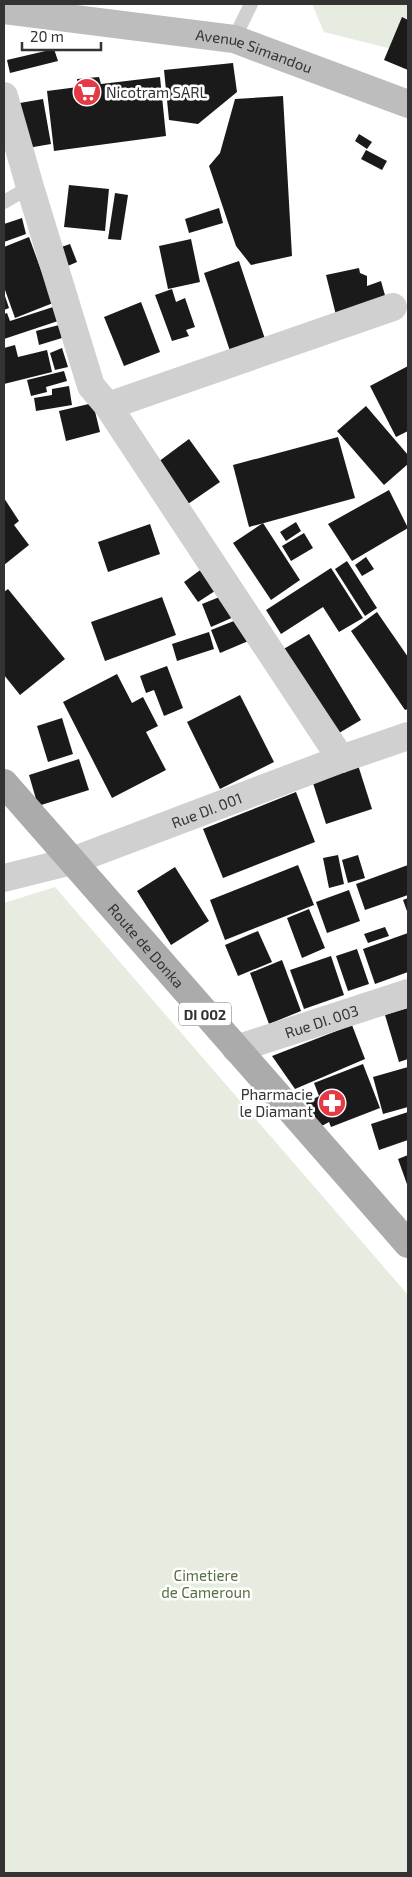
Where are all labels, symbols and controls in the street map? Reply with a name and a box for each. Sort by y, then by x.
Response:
scale bar [22,20,101,52]
street label: Avenue Simandou [195,25,315,76]
text: 20 m [30,27,64,45]
supermarket icon: Nicotram SARL [72,77,102,107]
place label: Nicotram SARL [106,83,207,101]
street label: Rue DI. 001 [169,788,244,832]
street label: Route de Donka [104,899,188,991]
street label: Rue DI. 003 [282,1001,361,1042]
road number: DI 002 [179,1002,231,1026]
place label: Pharmacie le Diamant [239,1085,313,1120]
pharmacy icon: Pharmacie le Diamant [317,1088,347,1118]
park label: Cimetiere de Cameroun [161,1566,251,1601]

